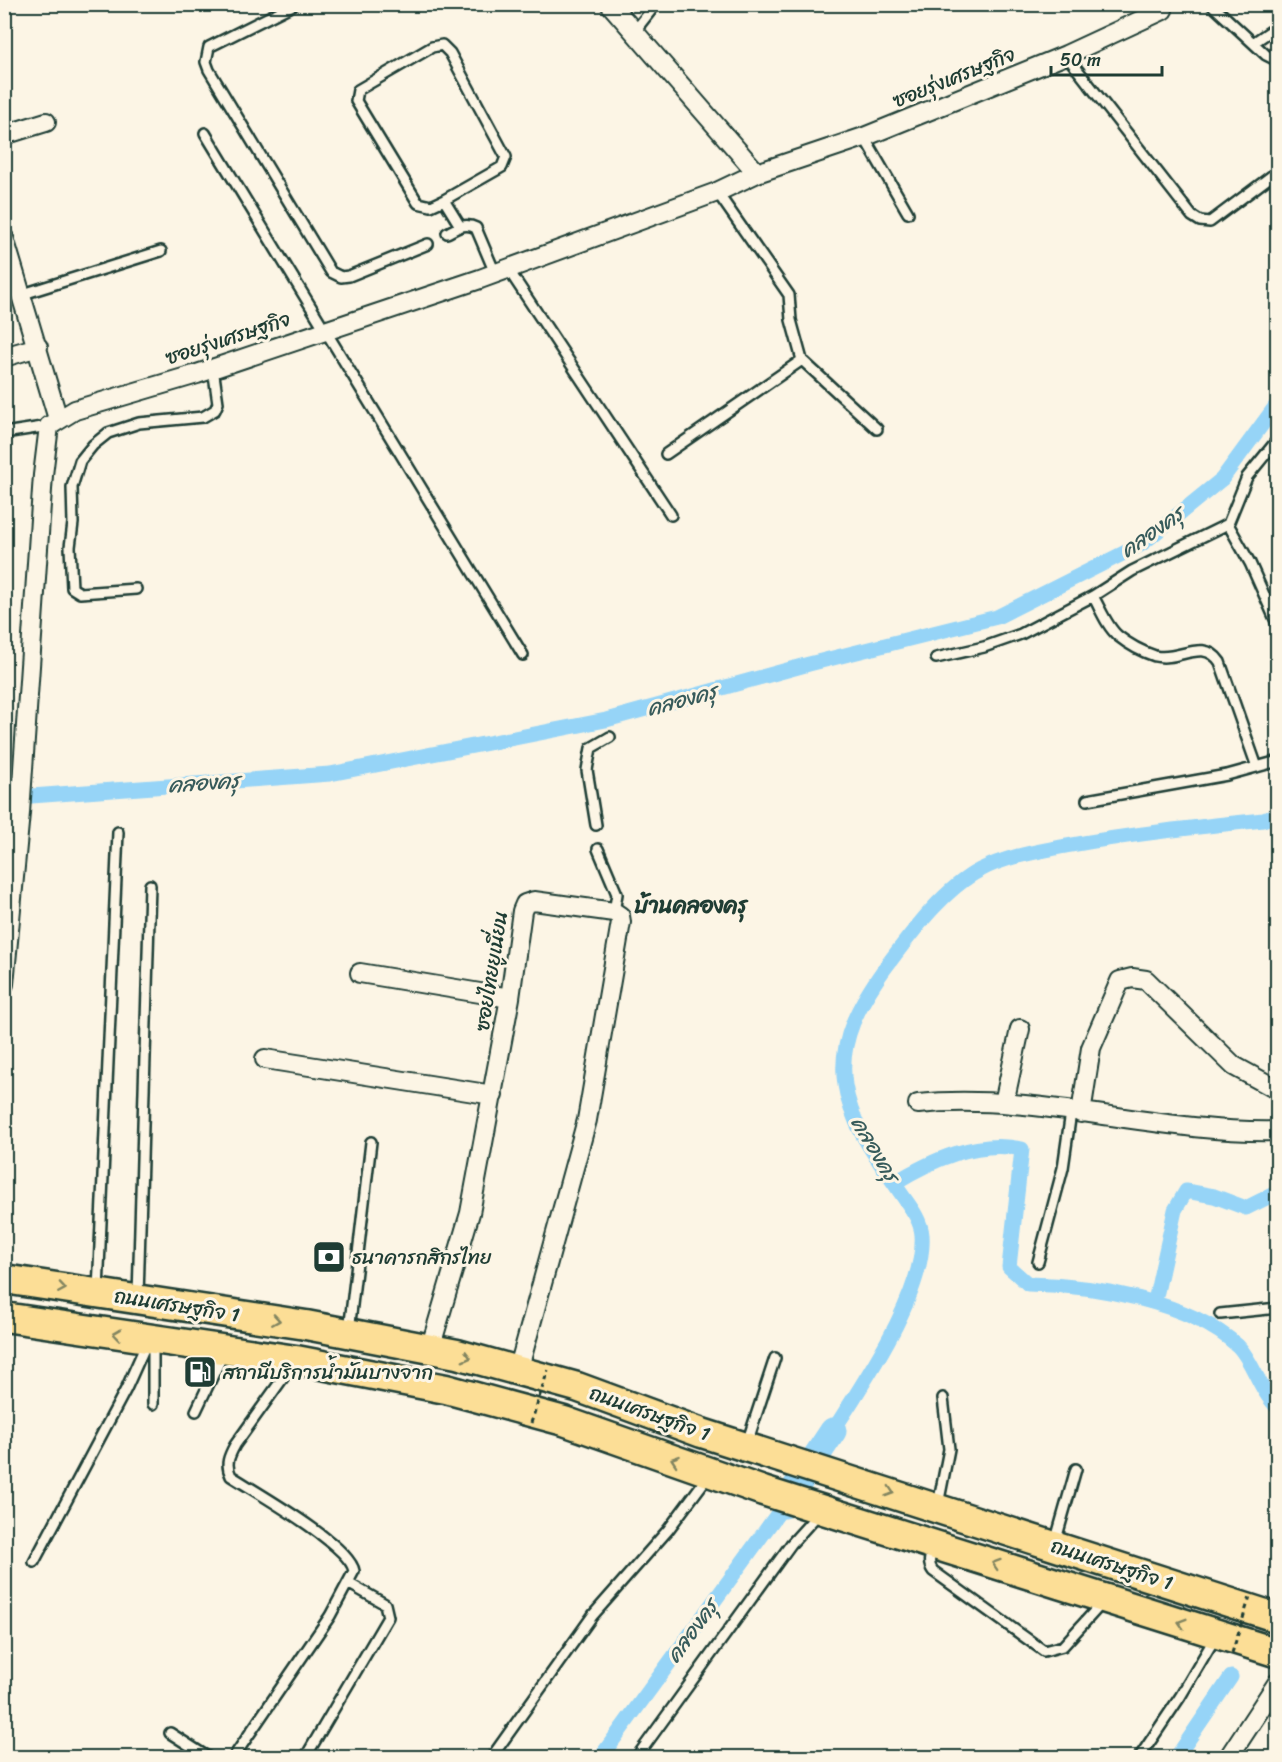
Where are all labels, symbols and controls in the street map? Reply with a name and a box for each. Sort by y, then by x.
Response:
street label: ซอยรุ่งเศรษฐกิจ [887,37,1021,118]
scale bar [1051,39,1162,77]
text: 50 m [1060,44,1101,76]
street label: ซอยรุ่งเศรษฐกิจ [161,302,295,375]
water label: คลองครุ [1112,494,1195,568]
water label: คลองครุ [643,671,725,728]
water label: คลองครุ [167,761,245,804]
district label: บ้านคลองครุ [633,886,749,925]
street label: ซอยไทยยูเนี่ยน [464,908,518,1034]
water label: คลองครุ [840,1109,912,1193]
bank icon: ธนาคารกสิกรไทย [311,1239,347,1275]
place label: ธนาคารกสิกรไทย [352,1240,492,1275]
street label: ถนนเศรษฐกิจ 1 [112,1278,242,1333]
one-way arrow [58,1281,67,1293]
one-way arrow [271,1314,280,1326]
one-way arrow [113,1328,122,1340]
one-way arrow [461,1350,472,1362]
fuel station icon: สถานีบริการน้ำมันบางจาก [182,1354,218,1390]
place label: สถานีบริการน้ำมันบางจาก [222,1355,433,1390]
street label: ถนนเศรษฐกิจ 1 [584,1375,715,1452]
one-way arrow [670,1455,681,1468]
one-way arrow [884,1485,895,1497]
street label: ถนนเศรษฐกิจ 1 [1046,1528,1177,1601]
one-way arrow [991,1559,1002,1571]
water label: คลองครุ [656,1588,731,1671]
one-way arrow [1177,1618,1188,1630]

